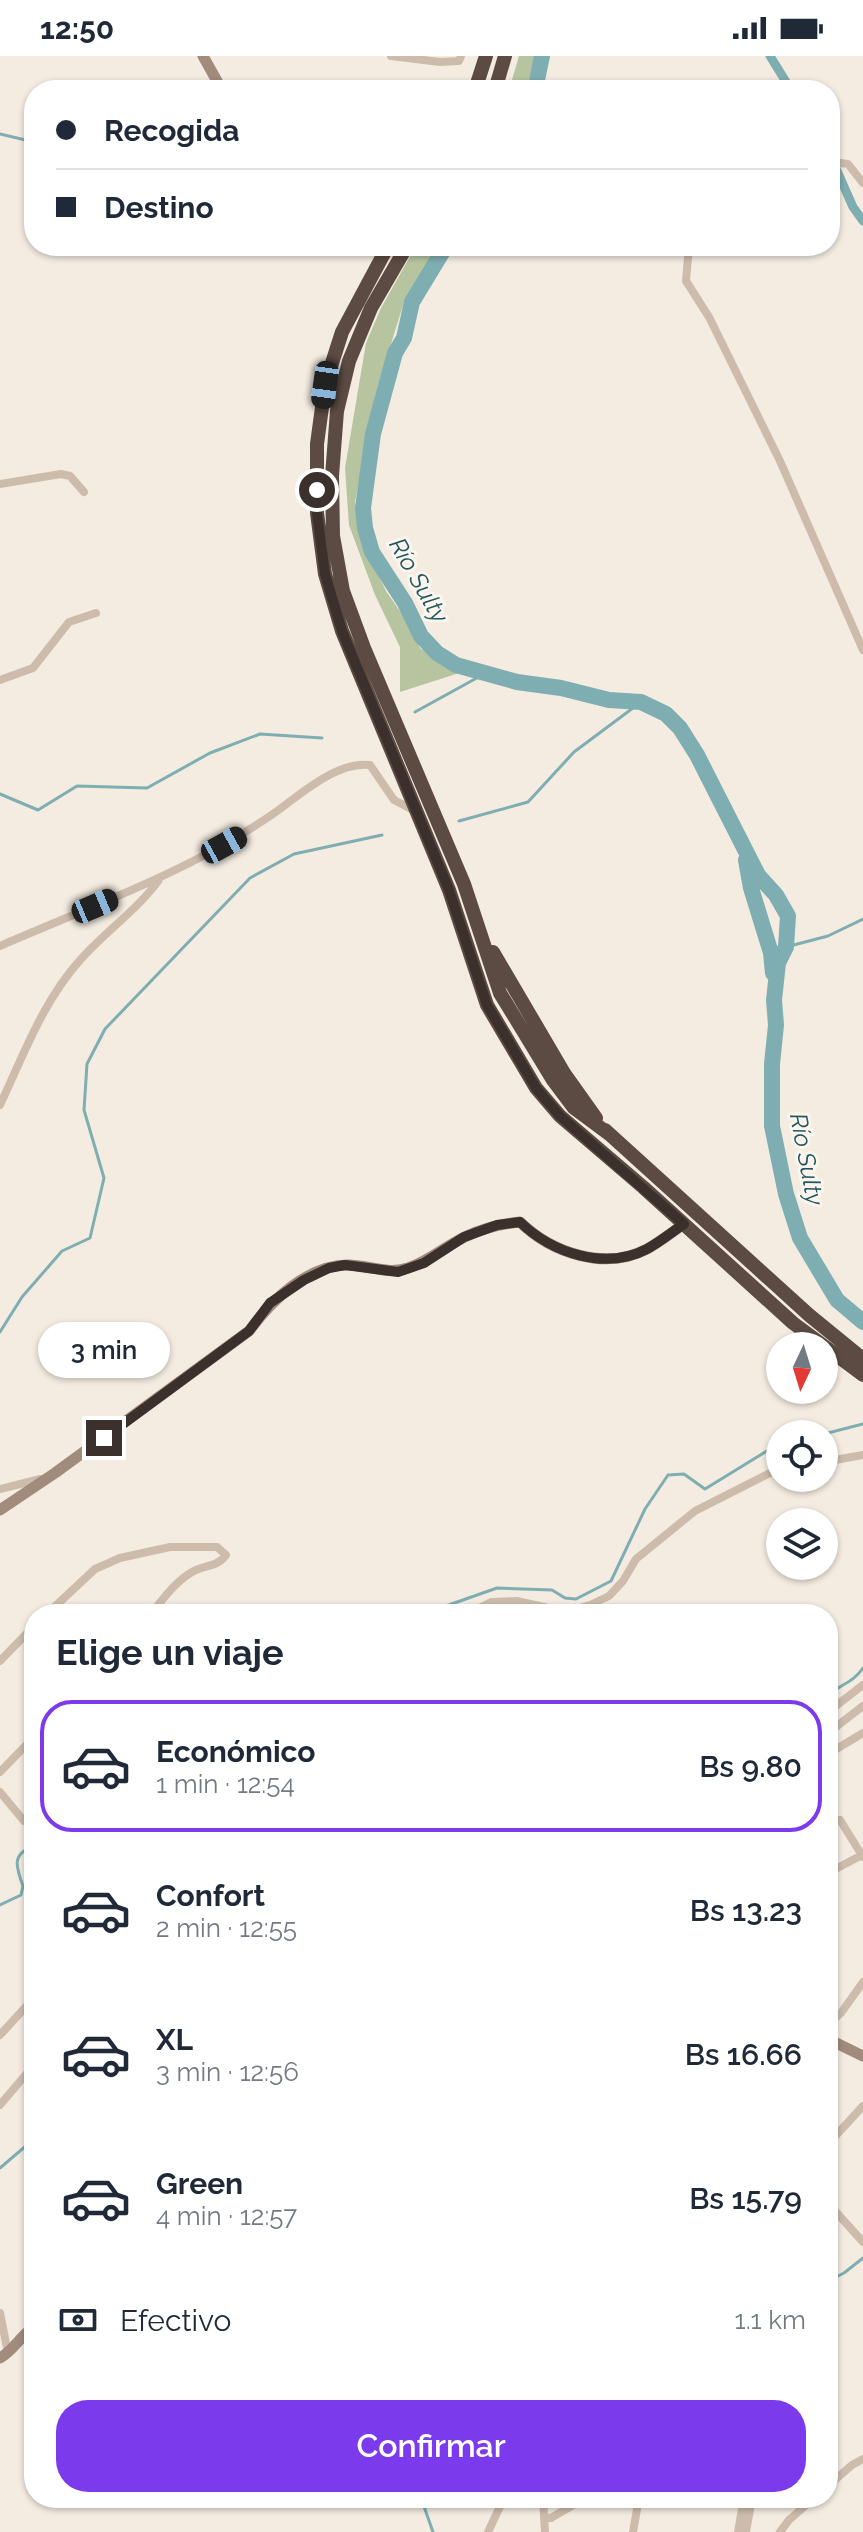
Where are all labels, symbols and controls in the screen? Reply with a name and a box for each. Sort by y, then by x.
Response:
text: 12:50 [40,11,114,46]
text: Recogida [104,113,240,148]
text: Destino [104,190,214,225]
car [310,360,340,410]
route start [299,472,335,508]
water label: Río Sulty [383,532,455,629]
car [197,823,251,867]
car [68,886,122,926]
water label: Río Sulty [784,1111,830,1209]
callout: 3 min [38,1322,170,1378]
north arrow [766,1332,838,1404]
map controls [766,1332,838,1580]
text: 3 min [71,1335,137,1365]
route end [86,1420,122,1456]
button: locate [766,1420,838,1492]
button: layers [766,1508,838,1580]
text: Elige un viaje [56,1631,284,1673]
icon: car [60,1730,132,1802]
text: Económico [156,1734,316,1769]
text: Bs 9.80 [699,1749,802,1784]
text: 1 min · 12:54 [156,1769,295,1799]
icon: car [60,1874,132,1946]
text: Confort [156,1878,265,1913]
text: Bs 13.23 [690,1893,802,1928]
text: 2 min · 12:55 [156,1913,297,1943]
icon: car [60,2018,132,2090]
text: XL [156,2022,193,2057]
text: Bs 16.66 [685,2037,802,2072]
text: 3 min · 12:56 [156,2057,299,2087]
icon: car [60,2162,132,2234]
text: Green [156,2166,243,2201]
text: Bs 15.79 [689,2181,802,2216]
text: 4 min · 12:57 [156,2201,297,2231]
icon: cash [56,2298,100,2342]
text: Efectivo [120,2303,231,2338]
text: 1.1 km [735,2305,806,2335]
button: Confirmar [56,2400,806,2492]

